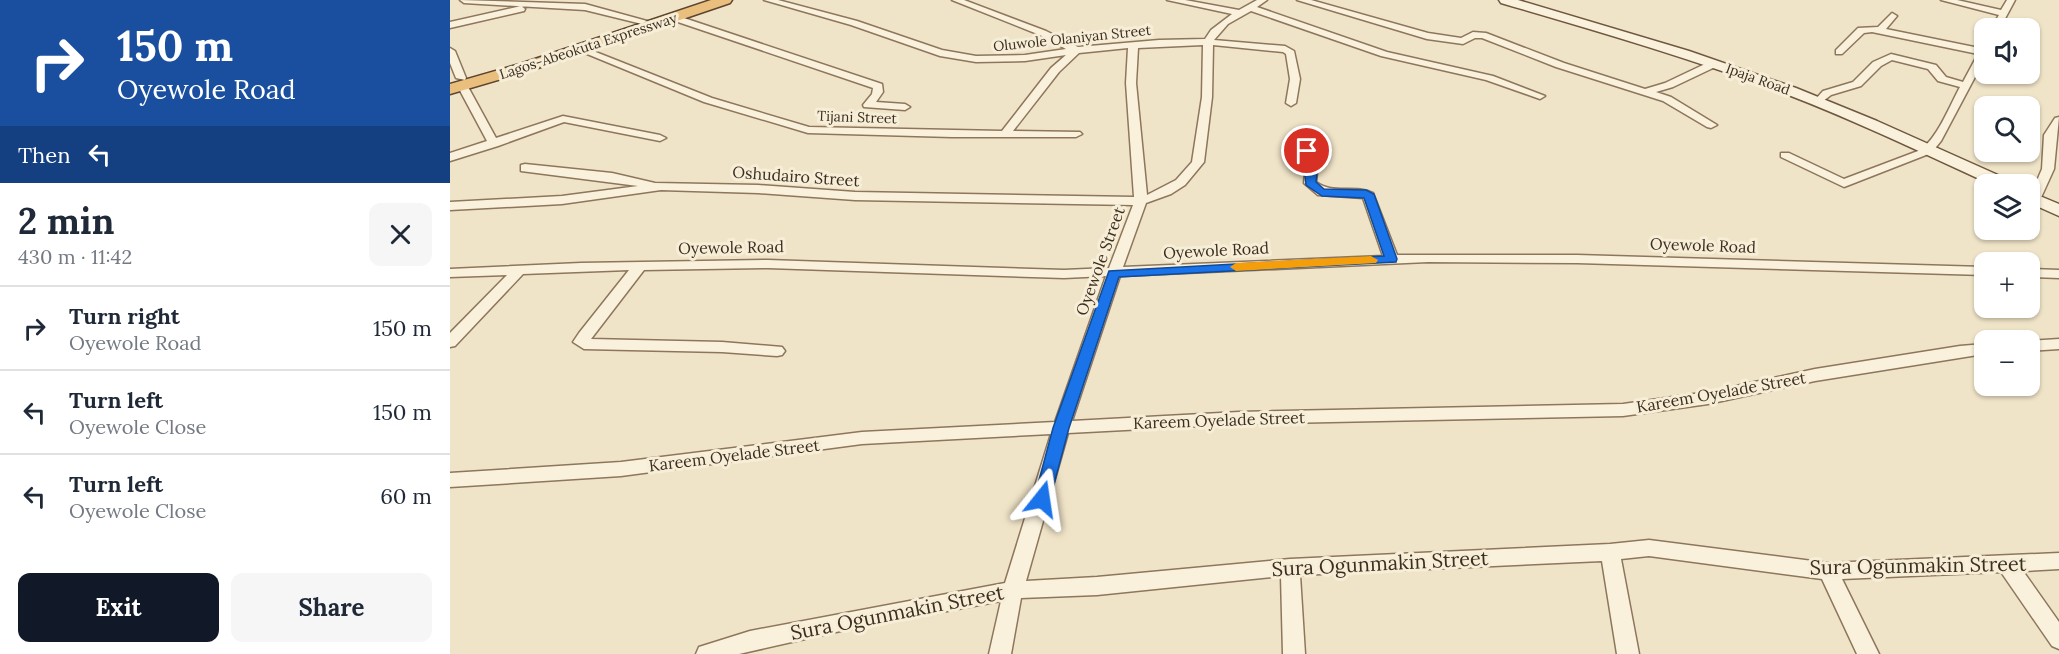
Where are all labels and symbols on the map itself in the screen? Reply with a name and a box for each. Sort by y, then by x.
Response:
street label: Lagos-Abeokuta Expressway [497,9,680,83]
street label: Oluwole Olaniyan Street [992,21,1152,55]
street label: Ipaja Road [1723,59,1793,99]
street label: Tijani Street [817,107,898,127]
pin [1281,125,1332,176]
street label: Oshudairo Street [732,162,861,190]
street label: Oyewole Street [1071,203,1129,318]
street label: Oyewole Road [1650,233,1757,257]
street label: Oyewole Road [678,236,785,258]
street label: Oyewole Road [1163,237,1270,263]
street label: Kareem Oyelade Street [1635,367,1808,417]
street label: Kareem Oyelade Street [1133,407,1306,433]
street label: Kareem Oyelade Street [647,435,821,475]
position arrow [1010,467,1074,531]
street label: Sura Ogunmakin Street [1271,545,1489,581]
street label: Sura Ogunmakin Street [1809,551,2027,579]
street label: Sura Ogunmakin Street [788,579,1006,645]

